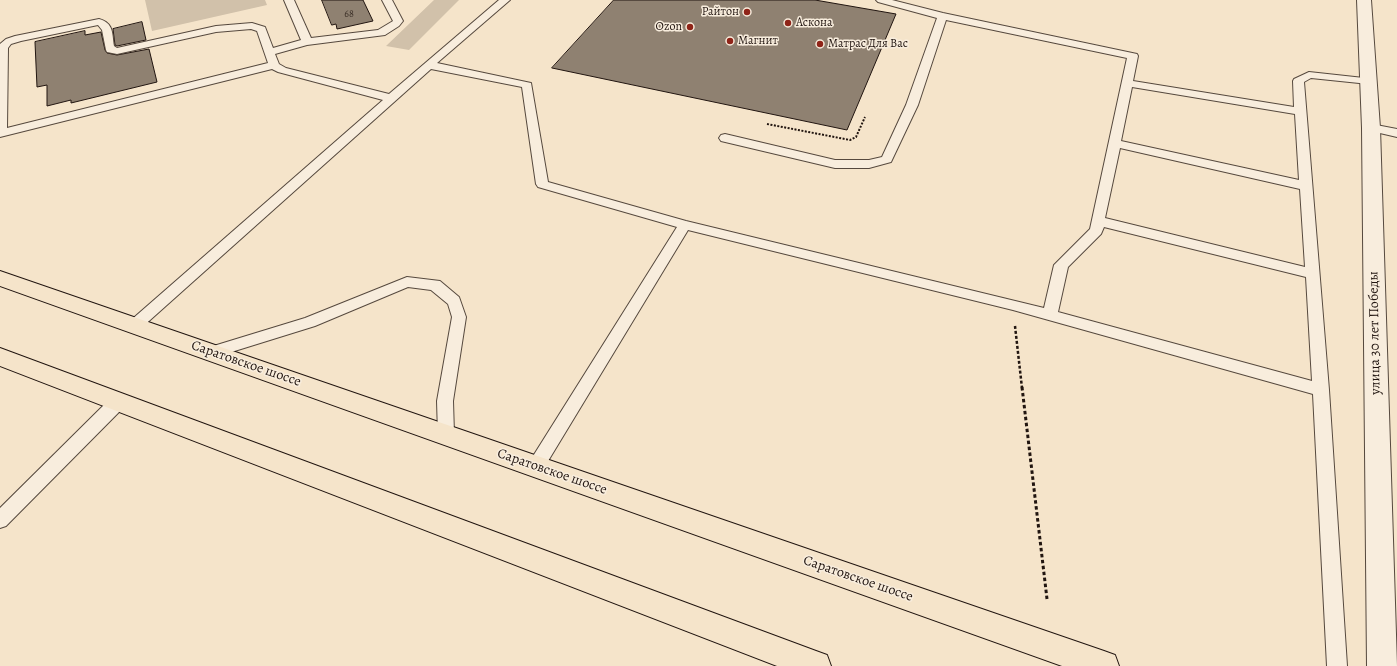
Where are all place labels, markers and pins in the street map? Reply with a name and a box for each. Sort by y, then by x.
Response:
place label: Райтон [702,5,739,19]
marker: Райтон [742,7,752,17]
place label: Аскона [796,16,833,30]
marker: Аскона [783,18,793,28]
place label: Ozon [656,20,682,34]
marker: Ozon [685,22,695,32]
place label: Магнит [738,34,778,48]
marker: Магнит [725,36,735,46]
place label: Матрас Для Вас [828,37,908,51]
marker: Матрас Для Вас [815,39,825,49]

